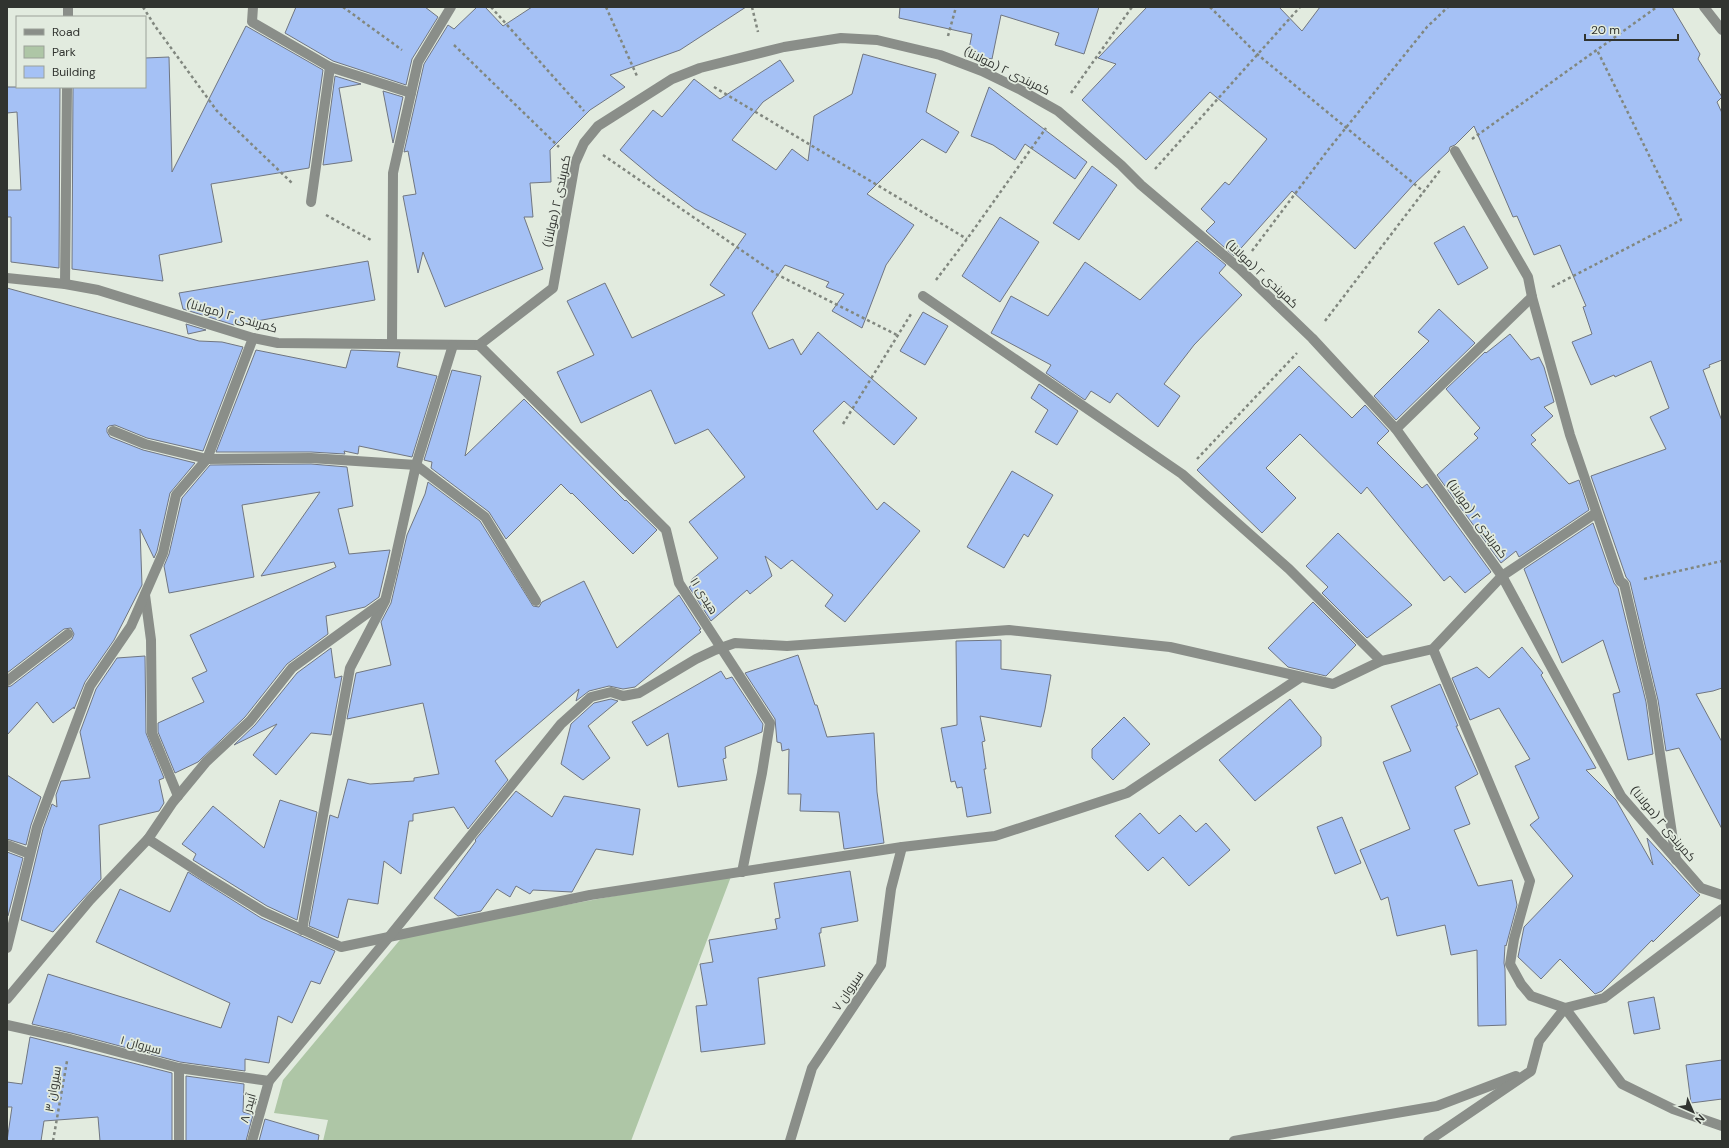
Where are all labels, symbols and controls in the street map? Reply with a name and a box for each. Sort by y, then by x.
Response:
legend [16,16,146,88]
scale bar [1585,16,1678,42]
text: 20 m [1591,22,1620,38]
text: Road [52,24,80,40]
street label: کمربندی ۲ (مولانا) [961,43,1053,99]
text: Park [52,44,76,60]
text: Building [52,64,96,80]
street label: کمربندی ۲ (مولانا) [539,153,575,249]
street label: کمربندی ۲ (مولانا) [1222,236,1302,312]
street label: کمربندی ۲ (مولانا) [185,295,279,337]
street label: کمربندی ۲ (مولانا) [1443,476,1511,562]
street label: هیدی ۱۱ [686,574,722,618]
street label: کمربندی ۲ (مولانا) [1627,783,1699,865]
street label: سیروان ۷ [829,968,867,1014]
street label: سیروان ۱ [119,1032,163,1058]
street label: سیروان ۳ [41,1065,65,1113]
street label: آبیدر ۸ [236,1091,260,1125]
north arrow [1673,1092,1713,1132]
text: N [1692,1111,1708,1127]

